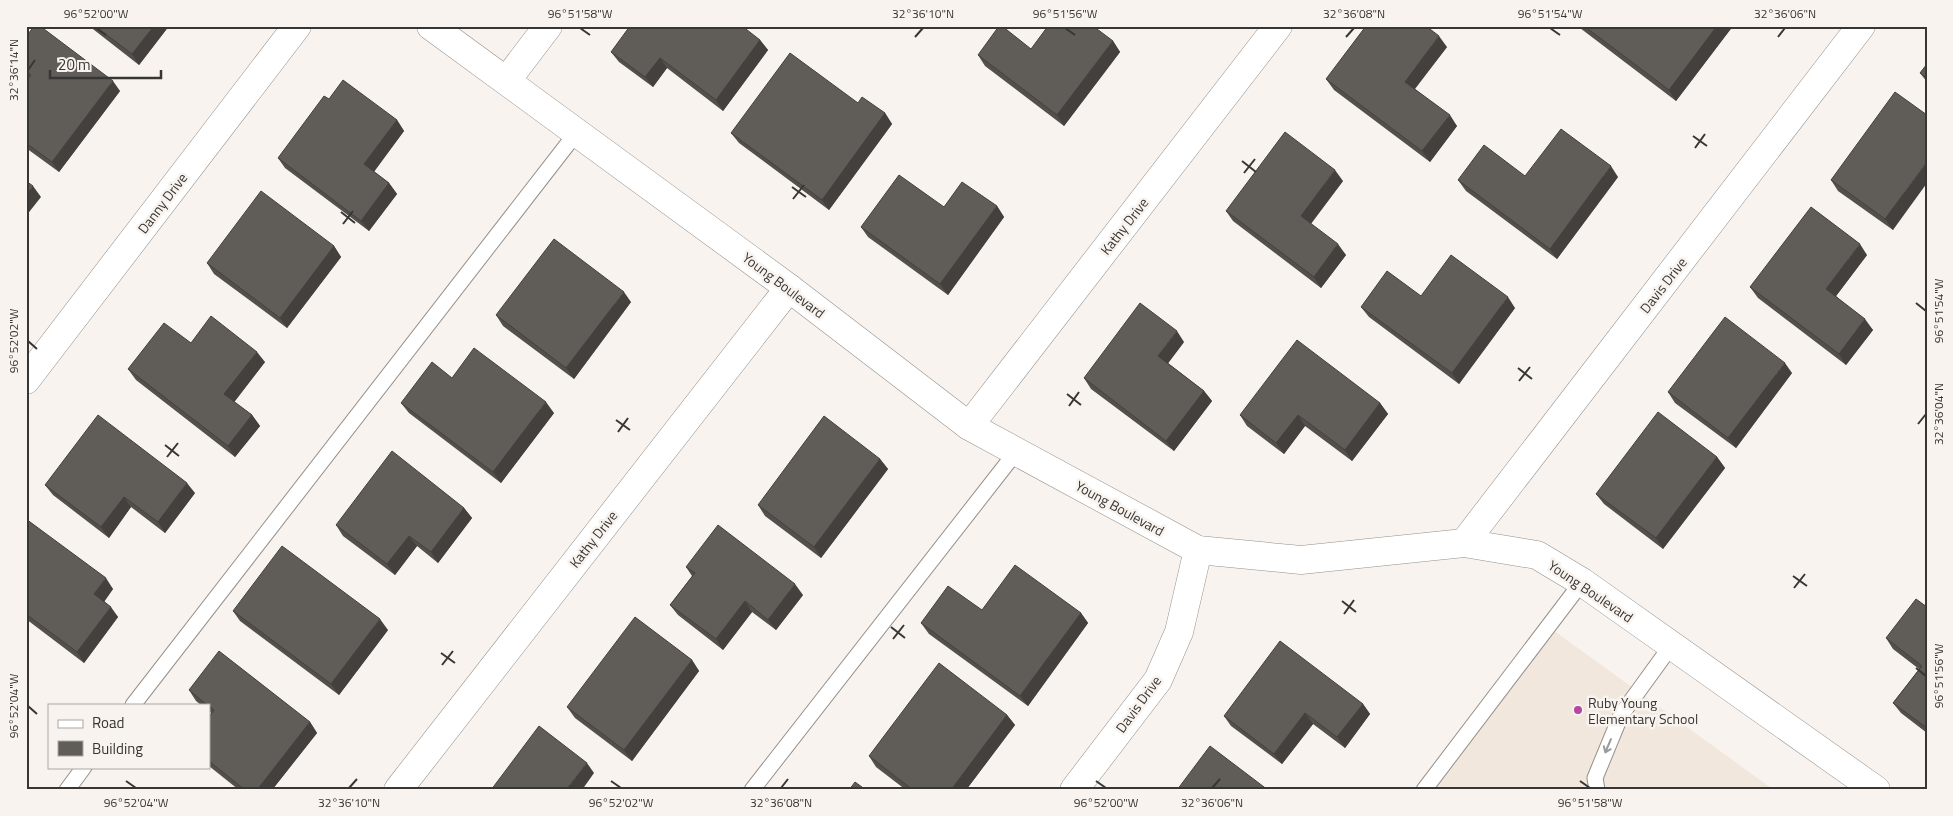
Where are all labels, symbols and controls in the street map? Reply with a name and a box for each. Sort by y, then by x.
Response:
text: 96°52'00"W [64,4,129,23]
text: 96°51'58"W [548,4,613,23]
text: 32°36'10"N [892,4,954,23]
text: 96°51'56"W [1033,4,1098,23]
text: 32°36'08"N [1323,4,1385,23]
text: 96°51'54"W [1518,4,1583,23]
text: 32°36'06"N [1754,4,1816,23]
text: 32°36'14"N [4,39,23,101]
scale bar [50,48,161,80]
text: 20 m [58,53,91,76]
street label: Danny Drive [132,168,192,238]
street label: Kathy Drive [1095,193,1153,259]
street label: Young Boulevard [738,247,830,323]
street label: Davis Drive [1634,253,1692,317]
text: 96°51'54"W [1929,278,1948,343]
text: 96°52'02"W [4,308,23,373]
text: 32°36'04"N [1929,383,1948,445]
street label: Young Boulevard [1072,475,1168,541]
street label: Kathy Drive [564,506,622,572]
street label: Young Boulevard [1544,555,1638,627]
text: 96°51'56"W [1929,643,1948,708]
street label: Davis Drive [1110,671,1166,737]
text: 96°52'04"W [4,673,23,738]
place label: Ruby Young Elementary School [1588,692,1698,729]
legend [48,704,210,768]
marker: Ruby Young Elementary School [1572,704,1584,716]
text: Road [92,711,124,734]
text: Building [92,737,143,760]
one-way arrow [1603,738,1613,753]
text: 96°52'04"W [104,793,169,812]
text: 32°36'10"N [318,793,380,812]
text: 96°52'02"W [589,793,654,812]
text: 32°36'08"N [750,793,812,812]
text: 96°52'00"W [1074,793,1139,812]
text: 32°36'06"N [1181,793,1243,812]
text: 96°51'58"W [1558,793,1623,812]

